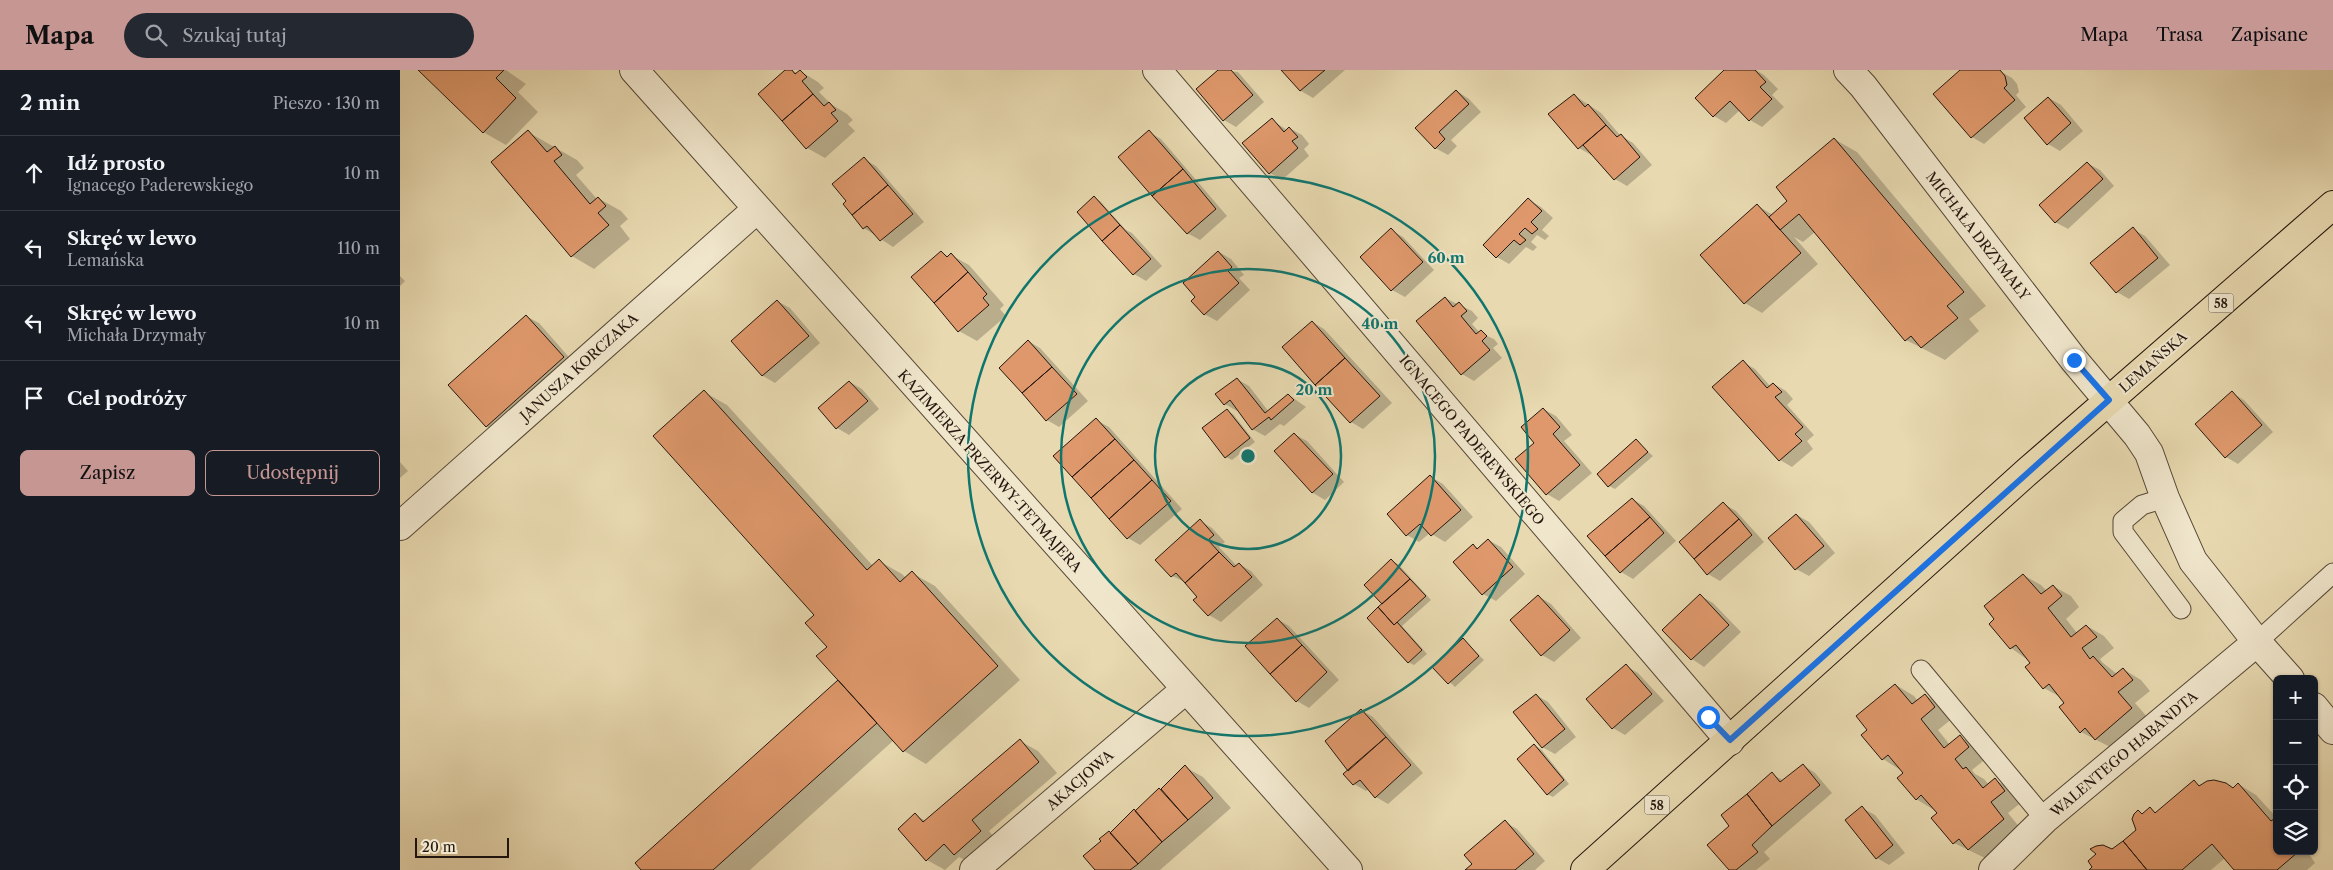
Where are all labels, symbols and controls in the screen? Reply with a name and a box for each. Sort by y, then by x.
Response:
search box [124,13,474,58]
text: Mapa [25,21,94,50]
icon: search [142,21,170,49]
text: Szukaj tutaj [182,24,287,47]
text: Mapa [2080,24,2128,46]
text: Trasa [2156,24,2203,46]
text: Zapisane [2231,24,2308,46]
text: 2 min [20,90,80,115]
text: Pieszo · 130 m [273,93,380,113]
text: Idź prosto [67,152,165,175]
icon: ahead [20,159,48,187]
text: 10 m [344,163,380,183]
street label: MICHAŁA DRZYMAŁY [1922,168,2035,305]
text: Ignacego Paderewskiego [67,175,253,195]
text: Skręć w lewo [67,227,197,250]
icon: left [20,234,48,262]
text: 110 m [337,238,380,258]
text: 60 m [1427,248,1465,267]
text: Lemańska [67,250,144,270]
road number: 58 [2208,294,2234,312]
text: Skręć w lewo [67,302,197,325]
icon: left [20,309,48,337]
street label: JANUSZA KORCZAKA [515,309,642,426]
text: 10 m [344,313,380,333]
text: 40 m [1361,314,1399,333]
text: Michała Drzymały [67,325,206,345]
street label: LEMAŃSKA [2115,326,2191,397]
route end [2063,349,2086,372]
street label: IGNACEGO PADEREWSKIEGO [1395,351,1549,529]
street label: KAZIMIERZA PRZERWY-TETMAJERA [894,366,1086,577]
text: 20 m [1295,380,1333,399]
icon: arrive [20,384,48,412]
text: Cel podróży [67,387,186,410]
centre of rings [1239,447,1257,465]
button: Zapisz [20,450,195,496]
button: Udostępnij [205,450,380,496]
map controls [2273,675,2318,855]
button: + [2273,675,2318,720]
street label: WALENTEGO HABANDTA [2046,687,2202,822]
route start [1697,706,1720,729]
button: − [2273,720,2318,765]
street label: AKACJOWA [1042,746,1118,815]
button: locate [2273,765,2318,810]
road number: 58 [1644,796,1670,814]
button: layers [2273,810,2318,855]
scale bar [415,835,509,858]
text: 20 m [422,838,456,856]

